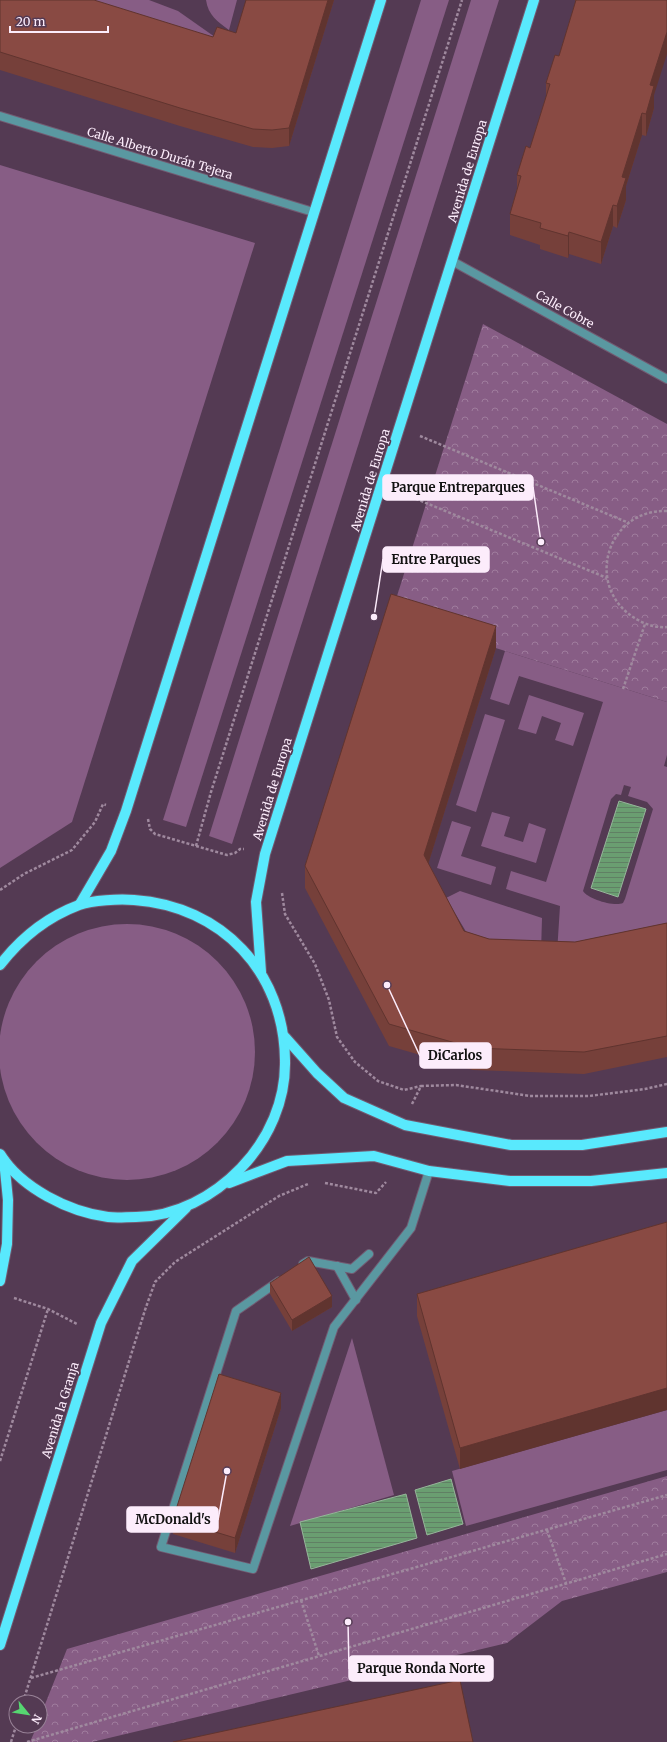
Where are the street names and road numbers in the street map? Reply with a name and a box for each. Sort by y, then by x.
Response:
street label: Avenida de Europa [444,117,490,225]
street label: Calle Alberto Durán Tejera [85,124,235,182]
street label: Calle Cobre [533,287,597,331]
street label: Avenida de Europa [347,426,393,534]
street label: Avenida de Europa [249,735,295,843]
street label: Avenida la Granja [38,1359,82,1461]

